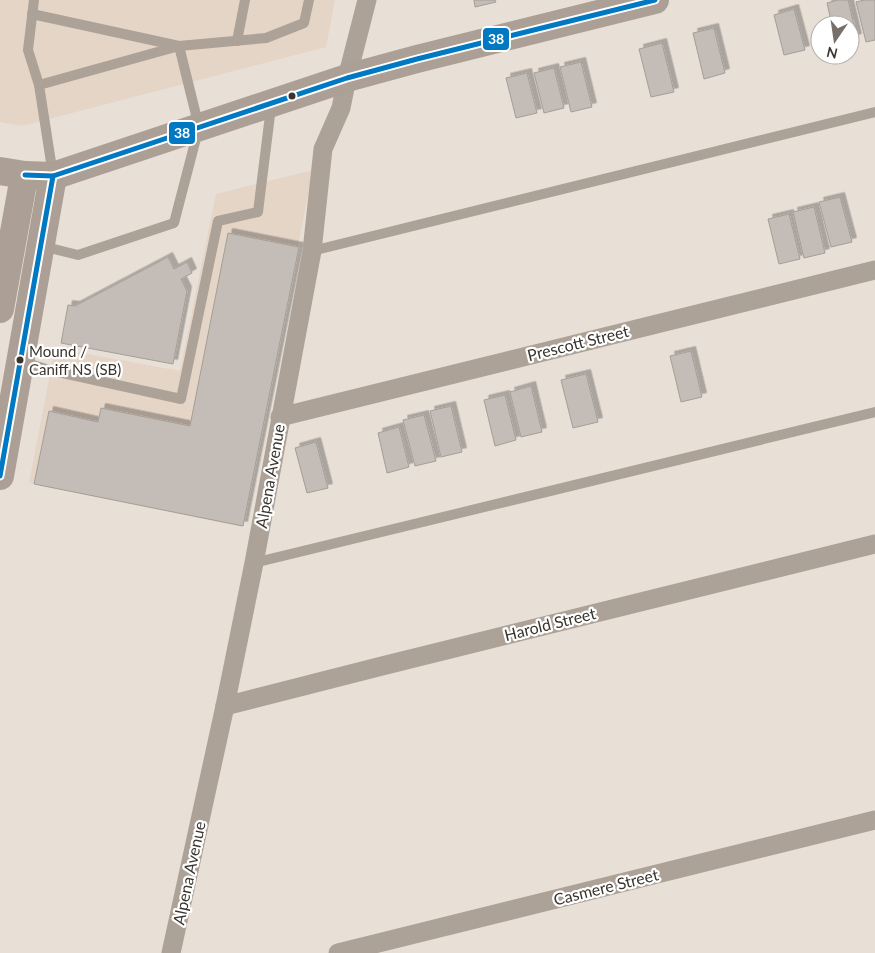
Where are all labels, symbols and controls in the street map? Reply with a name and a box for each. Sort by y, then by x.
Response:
north arrow [810,15,860,65]
line badge: 38 [482,27,510,51]
text: 38 [488,30,504,47]
text: N [825,44,839,63]
unlabelled marker [287,91,297,101]
line badge: 38 [168,121,196,145]
text: 38 [174,124,190,141]
street label: Prescott Street [525,321,631,364]
place label: Mound / Caniff NS (SB) [29,342,121,378]
marker: Mound / Caniff NS (SB) [15,355,25,365]
street label: Alpena Avenue [251,422,288,529]
street label: Harold Street [502,603,598,644]
street label: Alpena Avenue [168,819,209,926]
street label: Casmere Street [552,864,661,909]

